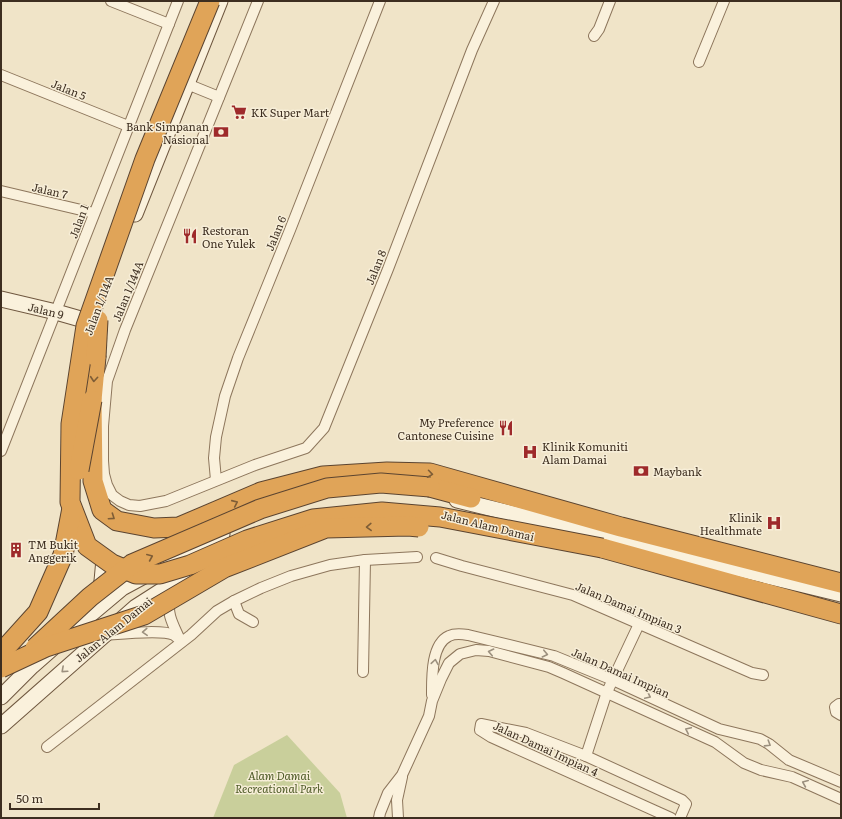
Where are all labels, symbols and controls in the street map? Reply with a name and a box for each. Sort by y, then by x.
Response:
street label: Jalan 5 [49,75,89,103]
supermarket icon: KK Super Mart [230,103,248,121]
place label: KK Super Mart [251,104,330,120]
place label: Bank Simpanan Nasional [126,118,209,147]
bank icon: Bank Simpanan Nasional [212,123,230,141]
street label: Jalan 7 [31,178,70,202]
street label: Jalan 1 [64,201,92,240]
street label: Jalan 6 [261,213,289,253]
place label: Restoran One Yulek [202,222,256,251]
restaurant icon: Restoran One Yulek [181,227,199,245]
street label: Jalan 8 [361,247,389,287]
street label: Jalan 1/144A [108,258,146,324]
street label: Jalan 1/114A [79,273,117,337]
street label: Jalan 9 [26,298,66,322]
one-way arrow [90,376,99,382]
place label: My Preference Cantonese Cuisine [398,414,494,443]
restaurant icon: My Preference Cantonese Cuisine [497,419,515,437]
place label: Klinik Komuniti Alam Damai [542,438,628,467]
hospital icon: Klinik Komuniti Alam Damai [521,443,539,461]
bank icon: Maybank [632,462,650,480]
place label: Maybank [653,463,702,479]
one-way arrow [427,469,433,478]
one-way arrow [231,500,238,508]
street label: Jalan Alam Damai [440,506,537,544]
place label: Klinik Healthmate [700,509,762,538]
one-way arrow [107,512,114,519]
hospital icon: Klinik Healthmate [765,514,783,532]
one-way arrow [366,523,372,531]
place label: TM Bukit Anggerik [28,536,78,565]
building icon: TM Bukit Anggerik [7,541,25,559]
one-way arrow [147,553,154,561]
street label: Jalan Damai Impian 3 [573,577,685,637]
street label: Jalan Alam Damai [71,593,155,665]
one-way arrow [142,628,148,636]
street label: Jalan Damai Impian [569,643,673,701]
one-way arrow [488,649,494,657]
one-way arrow [541,649,548,657]
one-way arrow [430,659,438,665]
one-way arrow [61,665,69,673]
one-way arrow [644,691,652,699]
street label: Jalan Damai Impian 4 [491,717,601,779]
one-way arrow [685,727,692,735]
one-way arrow [764,740,771,747]
park label: Alam Damai Recreational Park [235,767,323,796]
one-way arrow [802,780,810,788]
scale bar [10,785,99,811]
text: 50 m [16,789,43,807]

